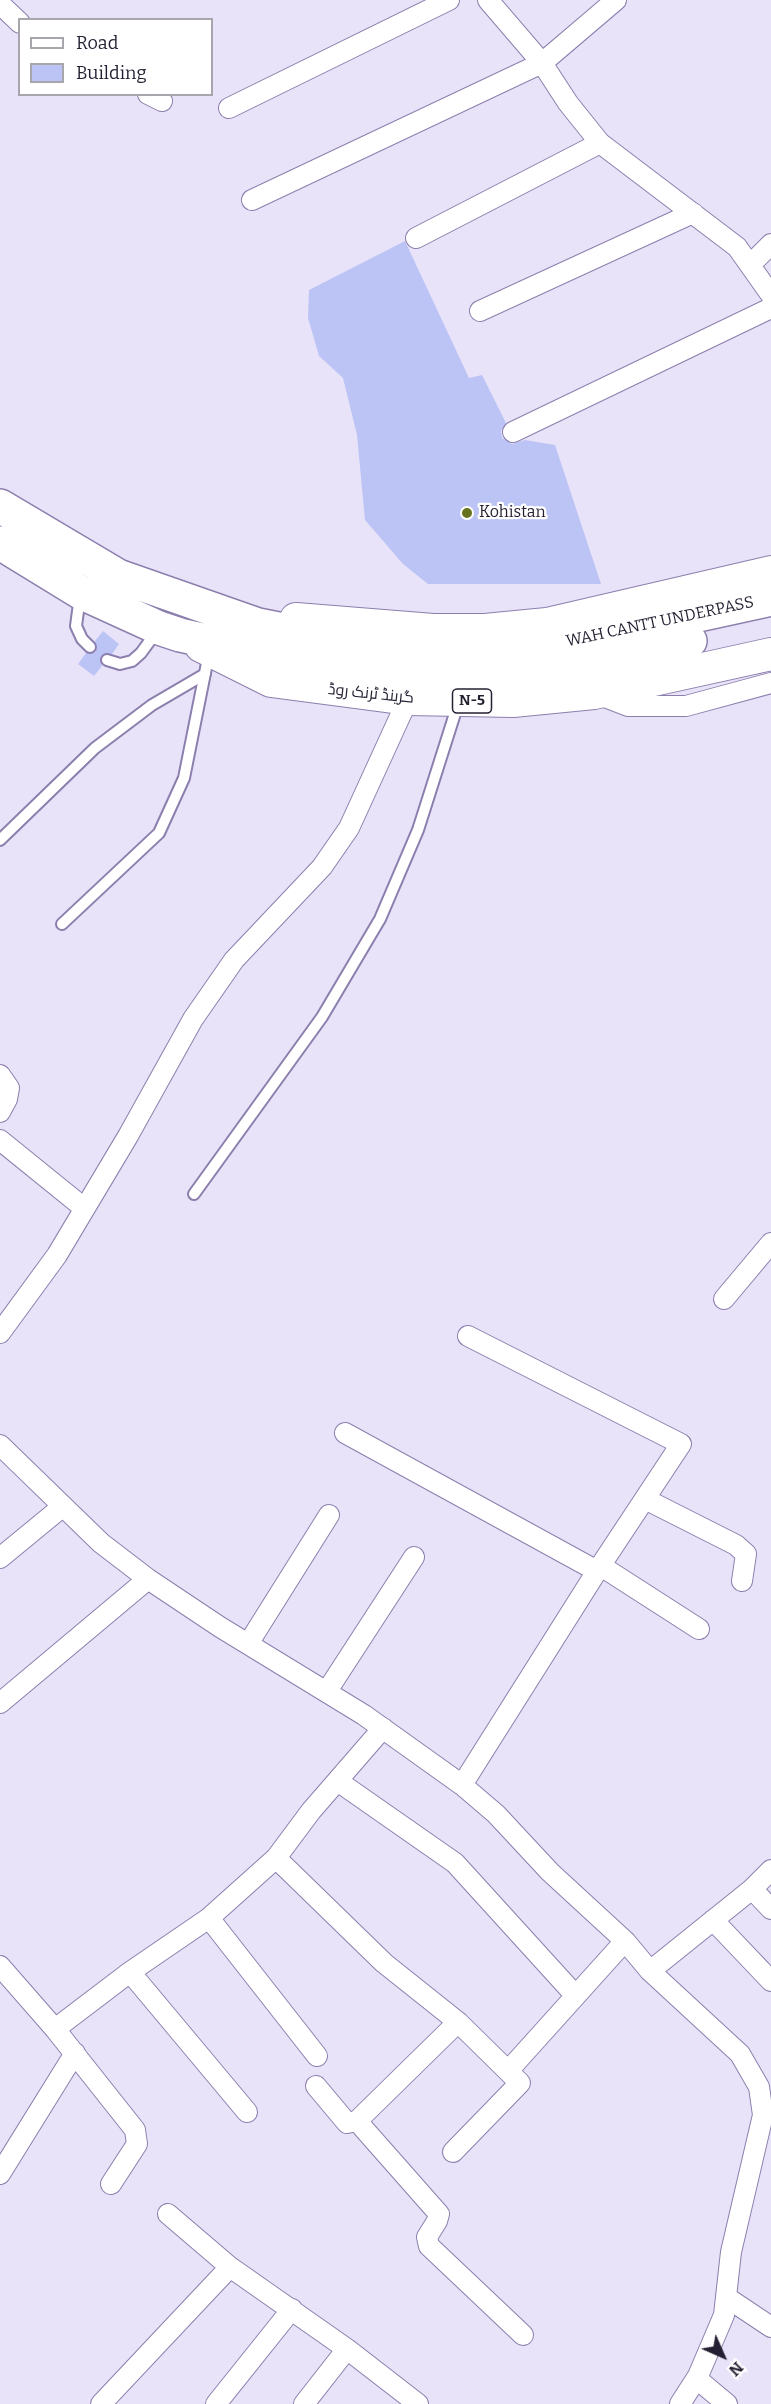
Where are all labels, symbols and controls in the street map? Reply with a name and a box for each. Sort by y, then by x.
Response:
legend [18,18,213,96]
text: Road [76,32,118,54]
text: Building [76,62,147,84]
place label: Kohistan [479,503,546,523]
marker: Kohistan [460,506,474,520]
street label: WAH CANTT UNDERPASS [564,593,756,651]
street label: گرینڈ ٹرنک روڈ [327,680,415,708]
road number: N-5 [452,689,492,713]
north arrow [693,2326,753,2386]
text: N [725,2358,747,2380]

